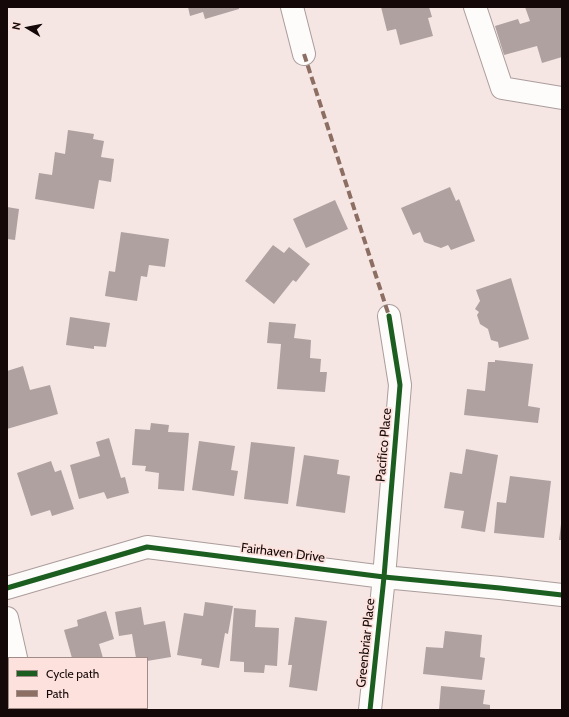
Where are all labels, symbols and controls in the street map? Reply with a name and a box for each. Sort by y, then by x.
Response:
north arrow [8,8,48,48]
text: N [9,21,24,31]
street label: Pacifico Place [373,407,395,483]
street label: Fairhaven Drive [240,540,326,566]
street label: Greenbriar Place [354,598,378,688]
legend [8,657,148,709]
text: Cycle path [46,666,99,681]
text: Path [46,686,69,701]

